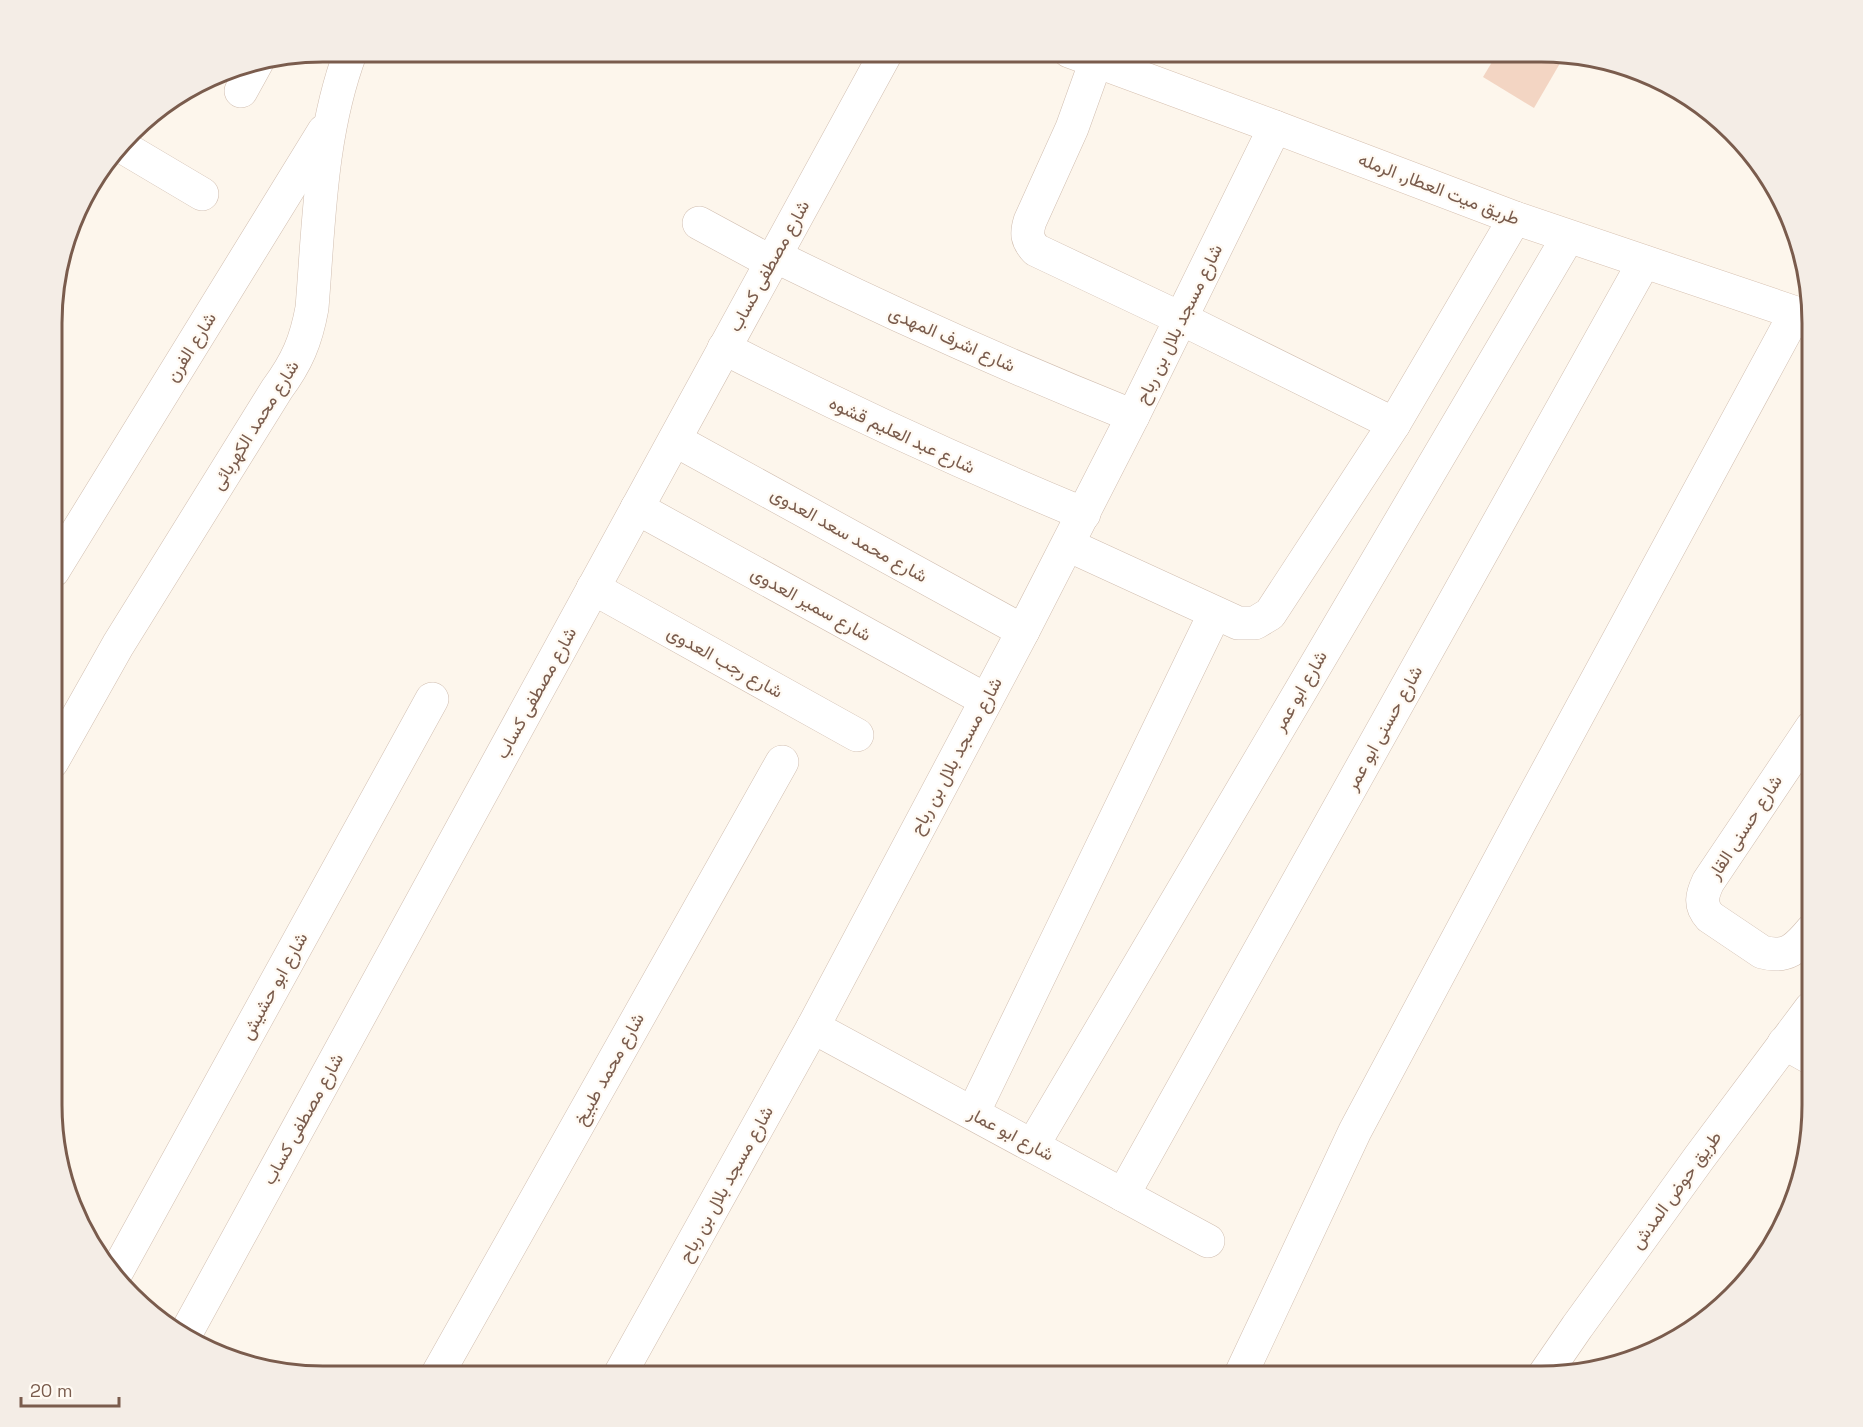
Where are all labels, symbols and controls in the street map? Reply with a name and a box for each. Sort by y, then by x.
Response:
street label: طريق ميت العطار, الرمله [1355,147,1523,230]
street label: شارع مصطفى كساب [723,196,815,336]
street label: شارع مسجد بلال بن رباح [1130,240,1228,408]
street label: شارع اشرف المهدى [885,300,1019,378]
street label: شارع الفرن [160,308,222,386]
street label: شارع محمد الكهربائى [205,356,305,494]
street label: شارع عبد العليم قشوه [825,391,979,479]
street label: شارع محمد سعد العدوى [766,482,932,588]
street label: شارع سمير العدوى [747,561,875,647]
street label: شارع رجب العدوى [663,620,787,704]
street label: شارع مصطفى كساب [490,623,582,763]
street label: شارع ابو عمر [1267,646,1333,737]
street label: شارع حسنى ابو عمر [1339,661,1428,796]
street label: شارع مسجد بلال بن رباح [904,673,1008,839]
street label: شارع حسنى القار [1702,770,1788,885]
street label: شارع ابو حشيش [235,928,313,1044]
street label: شارع محمد طبيخ [568,1008,650,1130]
street label: شارع مصطفى كساب [257,1049,349,1189]
street label: شارع ابو عمار [963,1101,1058,1167]
street label: شارع مسجد بلال بن رباح [673,1102,779,1266]
street label: طريق حوض المدش [1625,1126,1726,1253]
scale bar [21,1370,118,1408]
text: 20 m [30,1379,73,1402]

